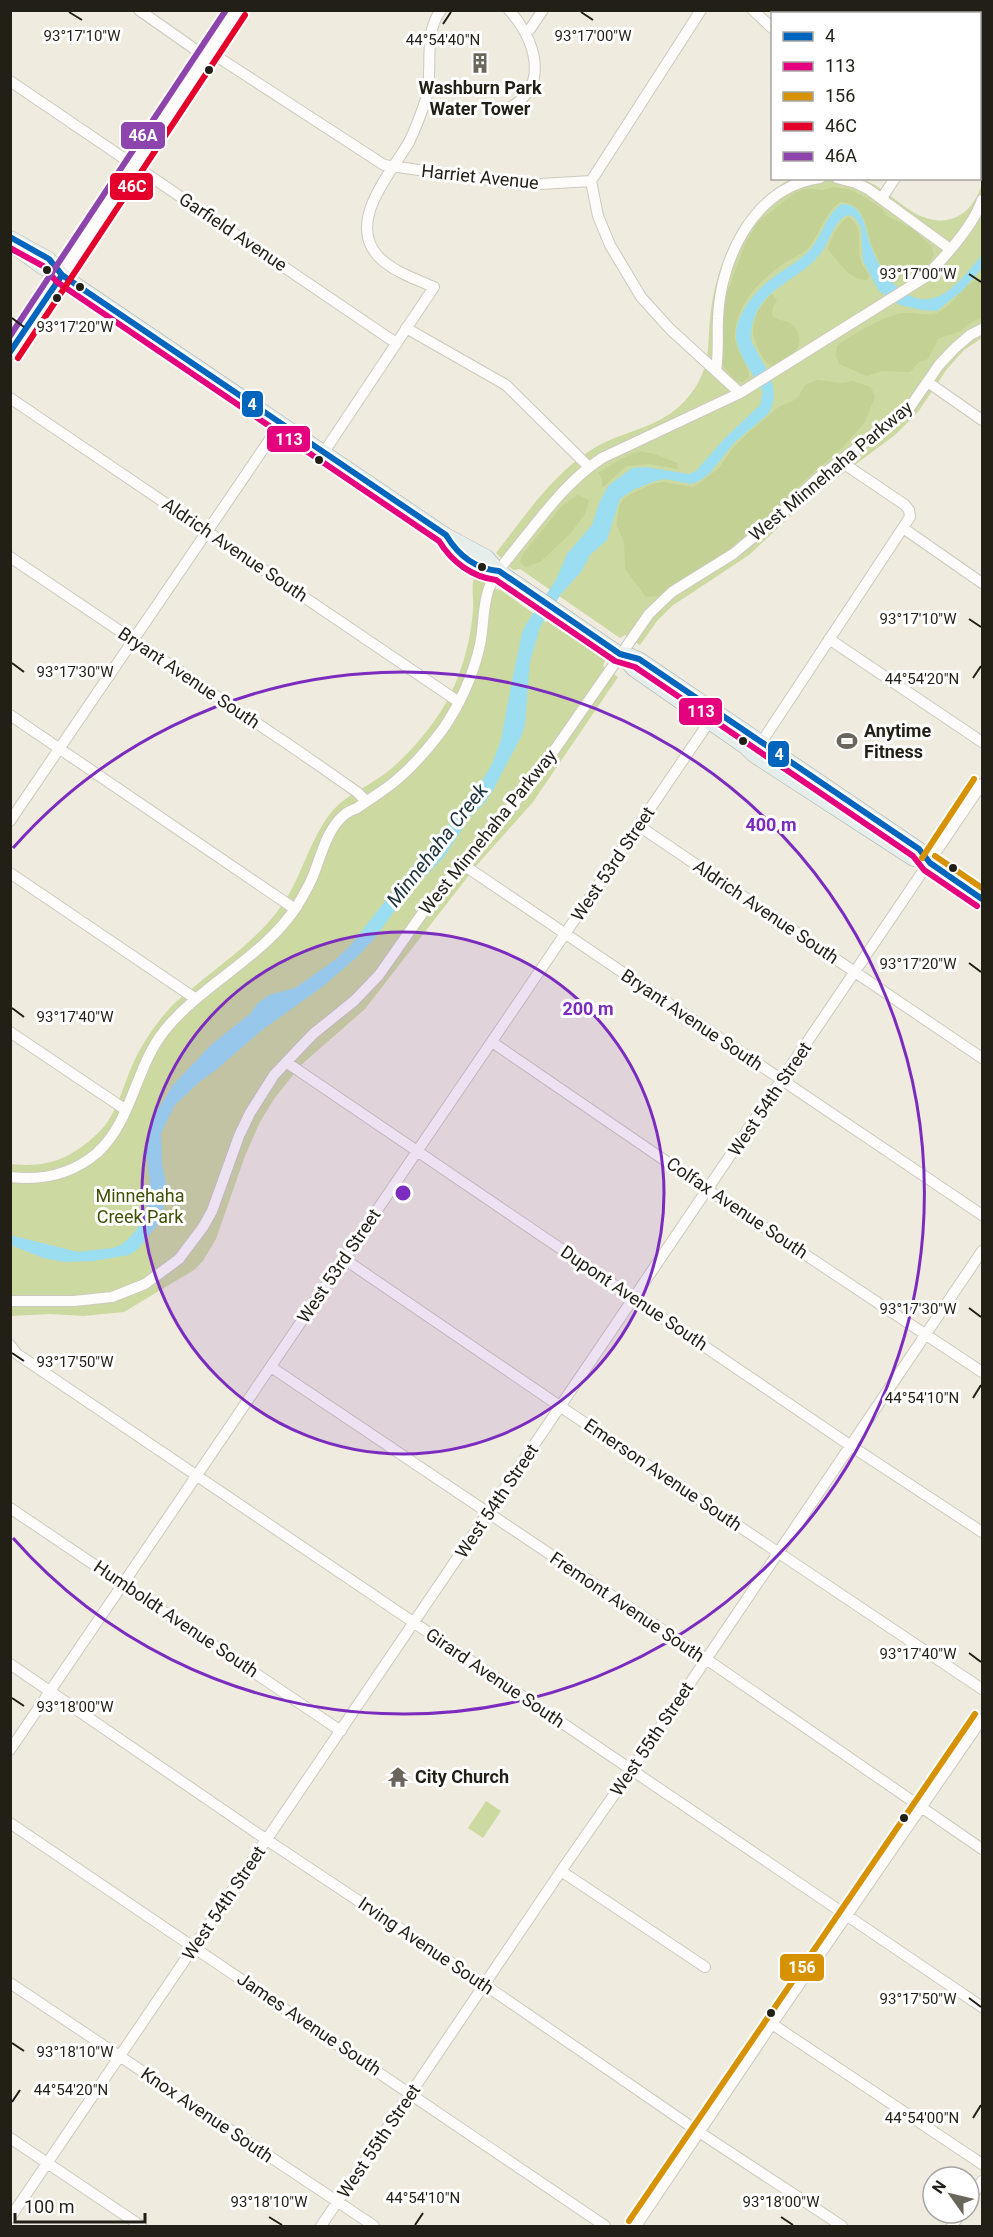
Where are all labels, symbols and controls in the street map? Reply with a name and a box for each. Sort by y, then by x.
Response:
legend [771,12,981,180]
text: 4 [825,25,835,46]
text: 93°17'10"W [44,27,120,45]
text: 93°17'00"W [555,27,631,45]
text: 44°54'40"N [406,31,480,49]
building icon: Washburn Park Water Tower [468,51,492,75]
text: 113 [825,55,855,76]
unlabelled marker [203,64,215,76]
place label: Washburn Park Water Tower [418,77,542,119]
text: 156 [825,85,855,106]
text: 46C [825,115,857,136]
line badge: 46A [120,121,166,150]
text: 46A [128,126,158,145]
text: 46A [825,145,857,166]
street label: Harriet Avenue [420,160,540,193]
line badge: 46C [109,172,154,201]
text: 46C [118,177,146,196]
street label: Garfield Avenue [175,188,291,275]
unlabelled marker [41,264,53,276]
text: 93°17'00"W [880,265,956,283]
unlabelled marker [74,281,86,293]
unlabelled marker [51,292,63,304]
text: 93°17'20"W [37,318,113,336]
line badge: 4 [241,390,264,418]
text: 4 [247,395,257,414]
street label: West Minnehaha Parkway [745,396,917,545]
line badge: 113 [266,425,311,453]
text: 113 [275,430,303,449]
unlabelled marker [313,454,325,466]
street label: Aldrich Avenue South [159,493,312,606]
unlabelled marker [476,561,488,573]
text: 93°17'10"W [880,610,956,628]
street label: Bryant Avenue South [115,622,264,733]
text: 93°17'30"W [37,663,113,681]
text: 44°54'20"N [885,670,959,688]
line badge: 113 [678,697,723,726]
text: 113 [687,702,715,721]
place label: Anytime Fitness [864,720,931,762]
sports icon: Anytime Fitness [835,729,859,753]
unlabelled marker [737,735,749,747]
line badge: 4 [767,740,790,768]
street label: West Minnehaha Parkway [415,745,561,918]
text: 4 [774,745,784,764]
water label: Minnehaha Creek [381,778,493,912]
street label: West 53rd Street [567,803,659,925]
text: 400 m [745,814,797,835]
street label: Aldrich Avenue South [690,855,843,968]
unlabelled marker [947,862,959,874]
text: 93°17'20"W [880,955,956,973]
street label: Bryant Avenue South [618,964,767,1075]
text: 200 m [562,998,614,1019]
text: 93°17'40"W [37,1008,113,1026]
street label: West 54th Street [724,1038,816,1160]
street label: Colfax Avenue South [663,1153,812,1263]
centre of rings [393,1183,413,1203]
park label: Minnehaha Creek Park [96,1185,184,1227]
street label: West 53rd Street [293,1205,385,1327]
street label: Dupont Avenue South [557,1241,712,1354]
text: 93°17'30"W [880,1300,956,1318]
text: 93°17'50"W [37,1353,113,1371]
text: 44°54'10"N [885,1389,959,1407]
street label: Emerson Avenue South [580,1414,746,1535]
street label: West 54th Street [451,1440,543,1562]
street label: Fremont Avenue South [546,1547,708,1666]
street label: Humboldt Avenue South [90,1556,262,1681]
street label: Girard Avenue South [422,1623,569,1732]
text: 93°17'40"W [880,1645,956,1663]
street label: West 55th Street [606,1678,698,1800]
text: 93°18'00"W [37,1698,113,1716]
temple icon: City Church [386,1765,410,1789]
place label: City Church [415,1766,509,1787]
unlabelled marker [898,1812,910,1824]
street label: West 54th Street [178,1842,270,1964]
street label: Irving Avenue South [355,1892,498,1999]
line badge: 156 [779,1953,825,1982]
text: 156 [788,1958,816,1977]
street label: James Avenue South [233,1968,385,2079]
text: 93°17'50"W [880,1990,956,2008]
unlabelled marker [765,2007,777,2019]
text: 93°18'10"W [37,2043,113,2061]
street label: Knox Avenue South [137,2063,277,2166]
street label: West 55th Street [333,2080,425,2202]
text: 44°54'20"N [34,2081,108,2099]
text: 44°54'00"N [885,2109,959,2127]
north arrow [921,2165,981,2225]
text: N [928,2177,950,2197]
scale bar [15,2186,146,2224]
text: 44°54'10"N [386,2189,460,2207]
text: 93°18'10"W [231,2193,307,2211]
text: 93°18'00"W [743,2193,819,2211]
text: 100 m [24,2196,75,2217]

